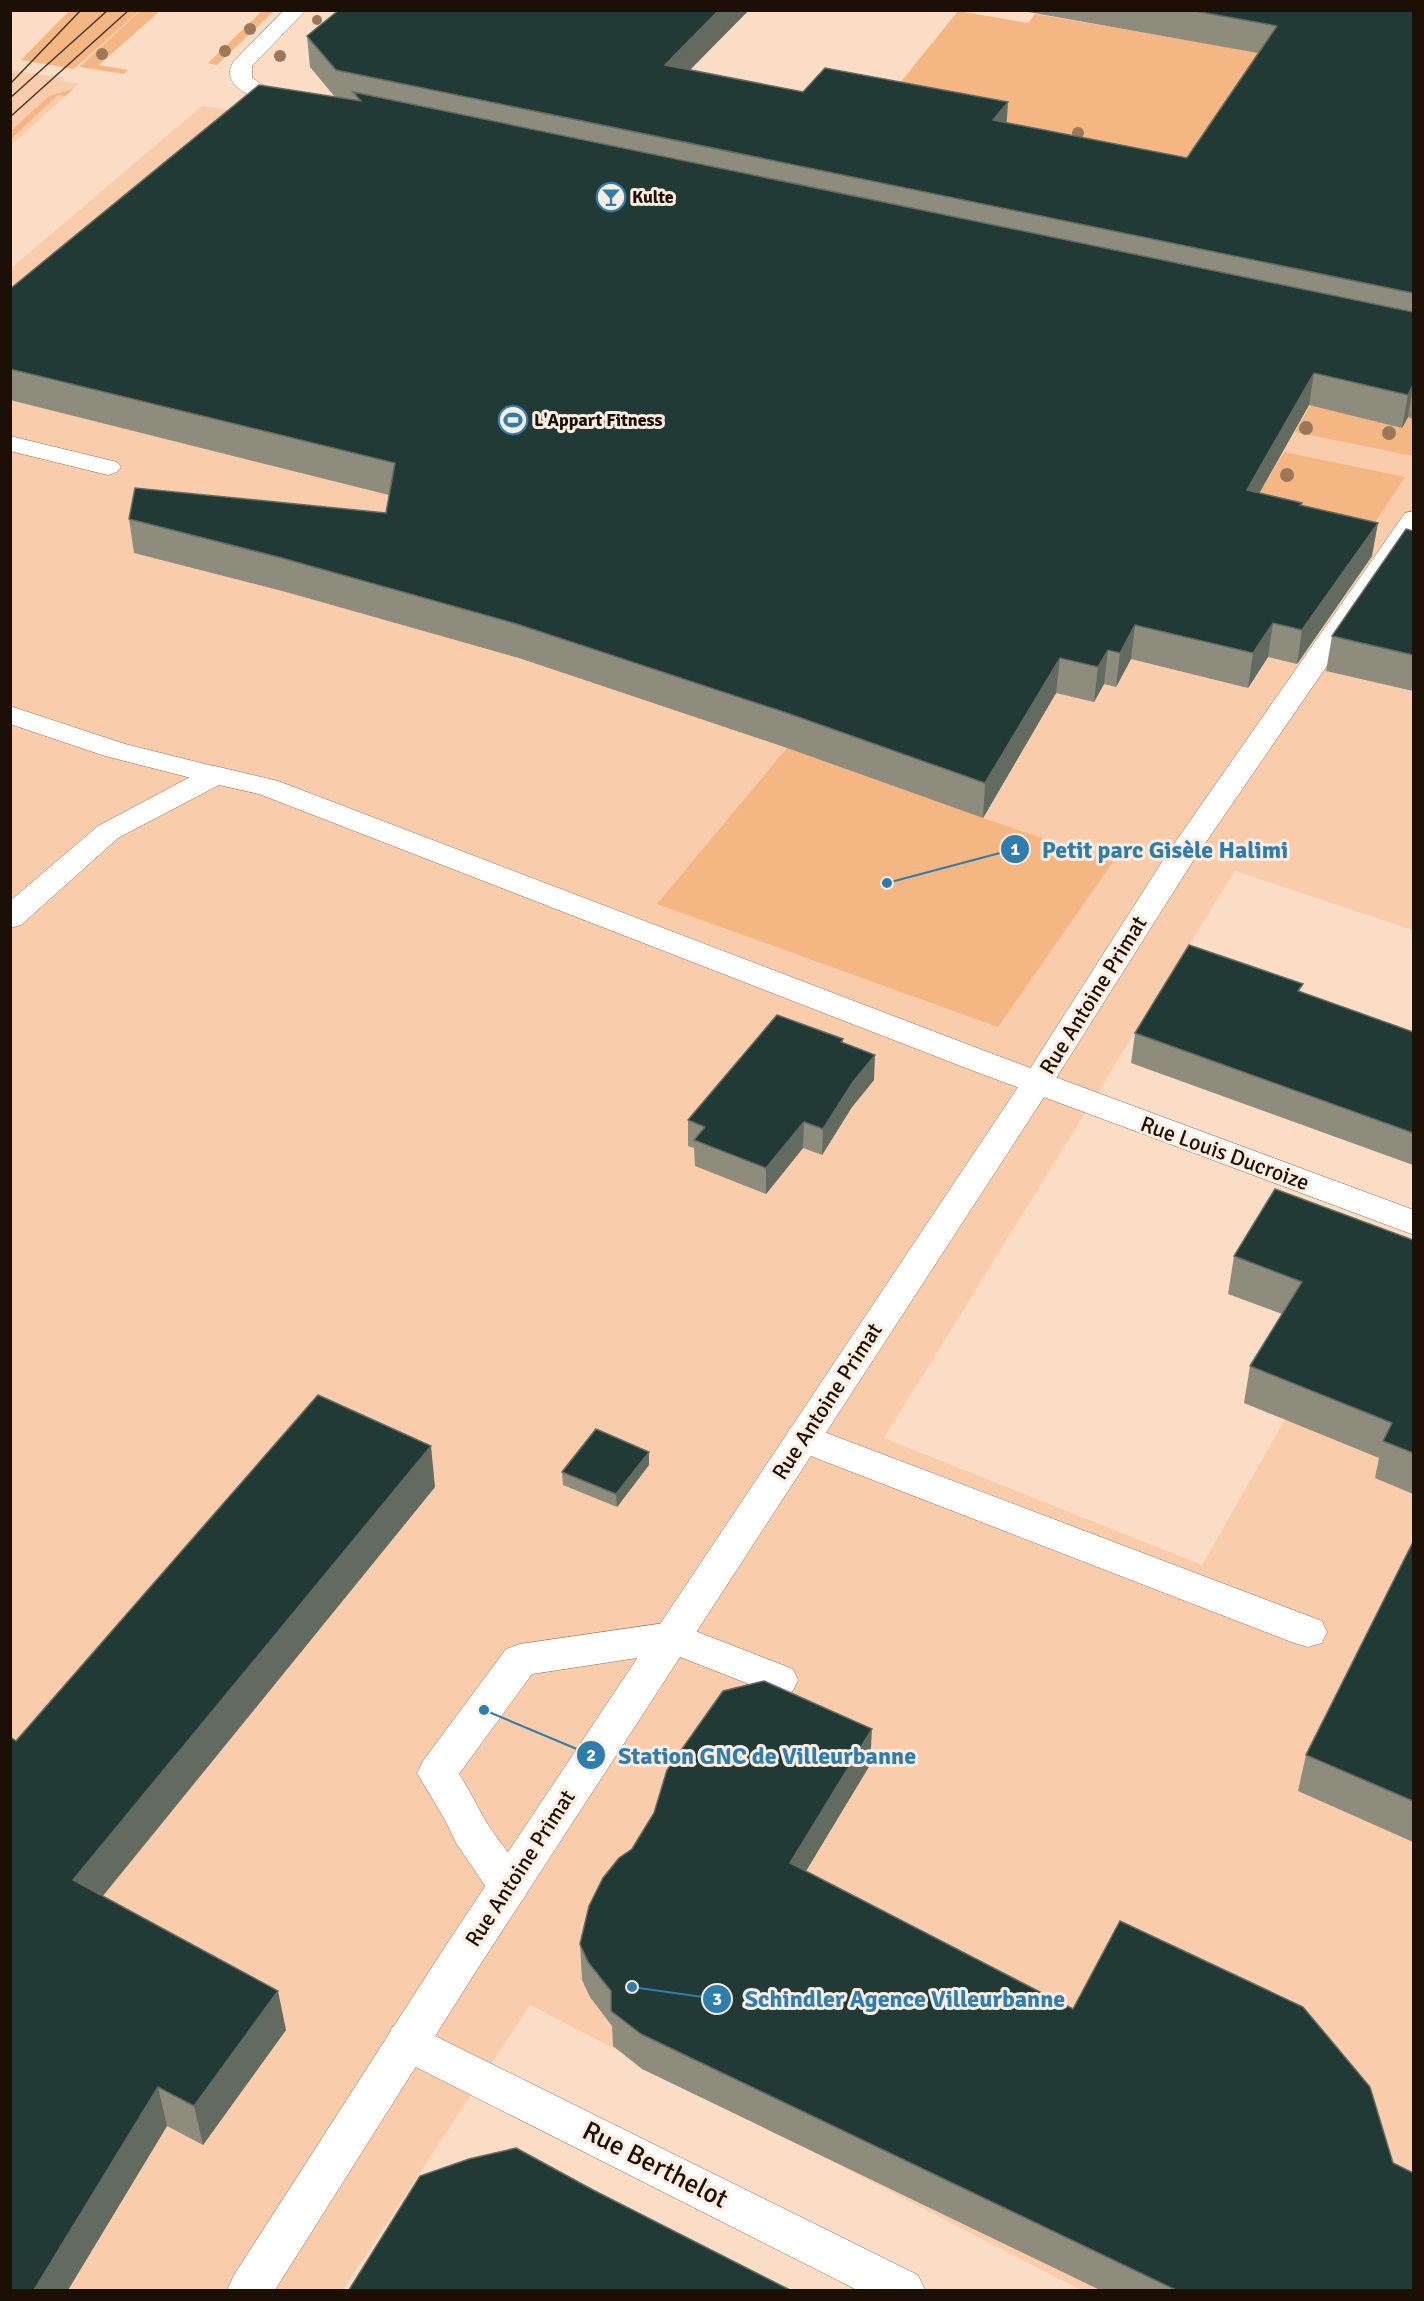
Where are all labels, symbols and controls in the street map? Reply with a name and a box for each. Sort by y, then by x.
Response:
bar icon: Kulte [595,181,627,213]
place label: Kulte [632,186,674,208]
sports icon: L'Appart Fitness [497,404,529,436]
place label: L'Appart Fitness [534,409,663,431]
callout: Petit parc Gisèle Halimi [1000,828,1300,870]
text: Petit parc Gisèle Halimi [1042,835,1288,865]
text: 1 [1010,838,1020,860]
street label: Rue Antoine Primat [1033,911,1153,1079]
street label: Rue Louis Ducroize [1137,1110,1313,1196]
street label: Rue Antoine Primat [766,1317,888,1484]
callout: Station GNC de Villeurbanne [576,1734,928,1776]
text: Station GNC de Villeurbanne [618,1741,916,1771]
text: 2 [586,1744,596,1766]
street label: Rue Antoine Primat [459,1784,581,1951]
callout: Schindler Agence Villeurbanne [702,1978,1077,2020]
text: Schindler Agence Villeurbanne [745,1984,1065,2014]
text: 3 [712,1988,722,2010]
street label: Rue Berthelot [577,2114,733,2216]

